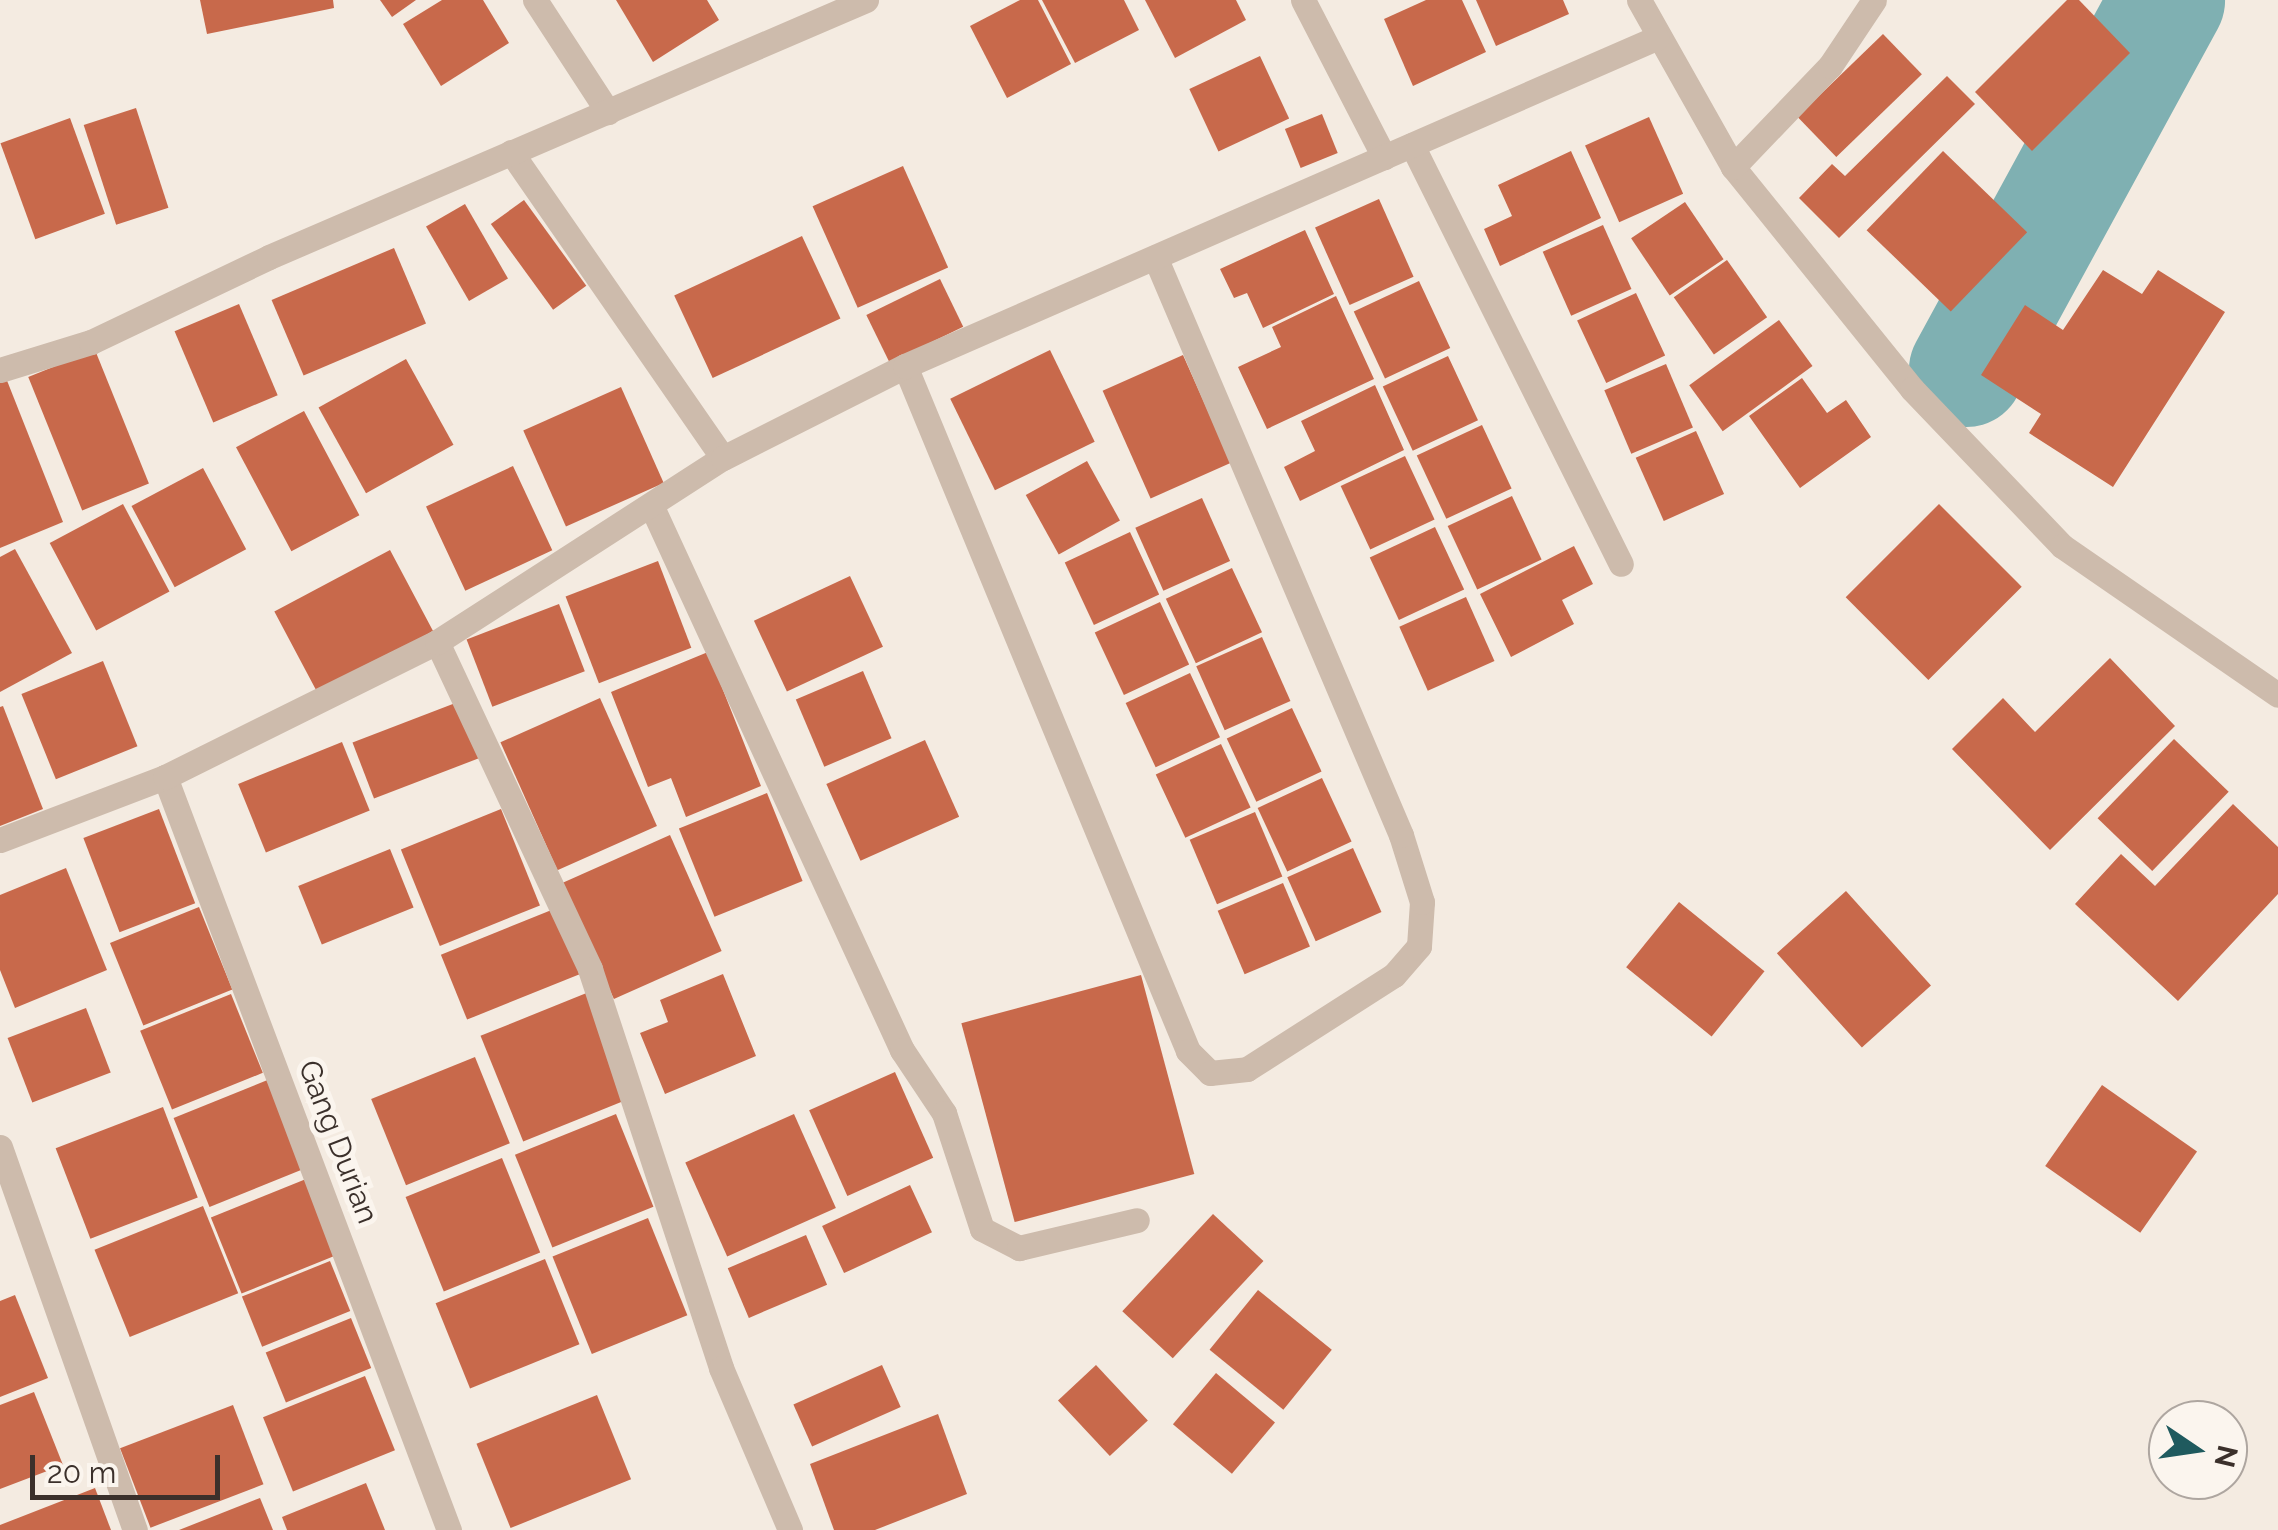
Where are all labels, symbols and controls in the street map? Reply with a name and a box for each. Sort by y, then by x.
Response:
street label: Gang Durian [290,1055,386,1229]
north arrow [2148,1400,2248,1500]
scale bar [35,1435,225,1497]
text: N [2207,1442,2244,1471]
text: 20 m [47,1455,116,1490]

